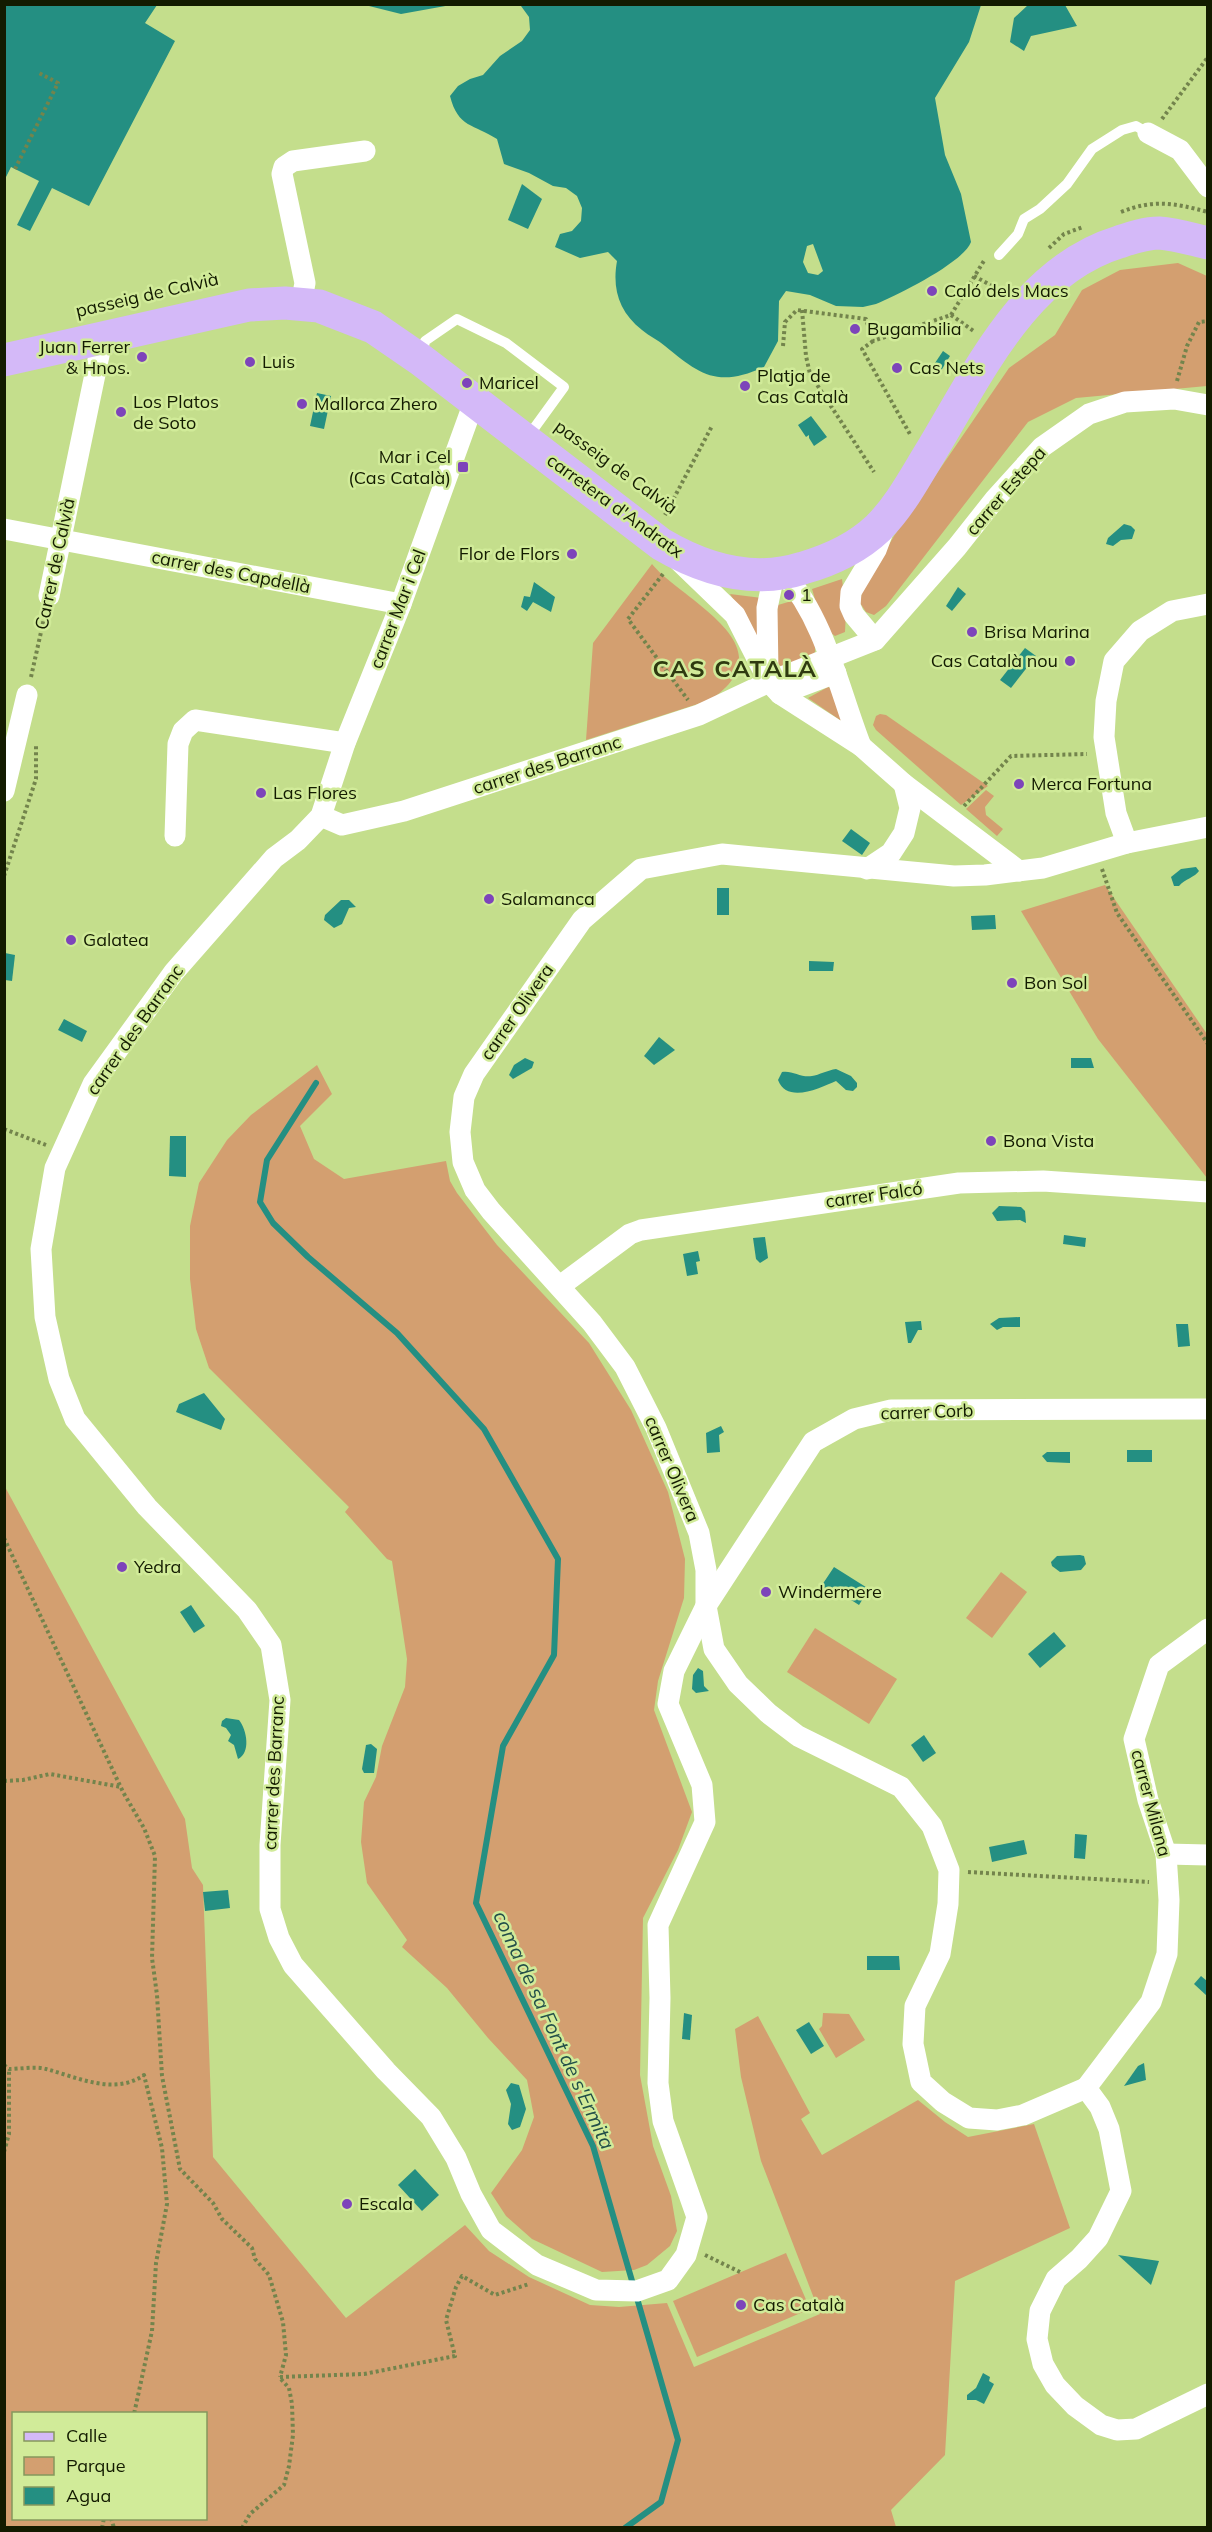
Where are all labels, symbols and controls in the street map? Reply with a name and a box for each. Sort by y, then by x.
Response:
street label: passeig de Calvià [73,267,221,322]
place label: Caló dels Macs [944,279,1069,302]
marker: Caló dels Macs [925,284,939,298]
place label: Bugambilia [867,317,962,340]
marker: Bugambilia [848,322,862,336]
place label: Juan Ferrer & Hnos. [39,335,130,379]
marker: Juan Ferrer & Hnos. [135,350,149,364]
place label: Luis [262,350,295,373]
marker: Luis [243,355,257,369]
place label: Cas Nets [909,356,984,379]
marker: Cas Nets [890,361,904,375]
place label: Platja de Cas Català [757,364,848,408]
place label: Maricel [479,371,539,394]
marker: Maricel [460,376,474,390]
marker: Platja de Cas Català [738,379,752,393]
place label: Los Platos de Soto [133,390,219,434]
place label: Mallorca Zhero [314,392,438,415]
marker: Mallorca Zhero [295,397,309,411]
marker: Los Platos de Soto [114,405,128,419]
street label: passeig de Calvià [550,414,682,519]
street label: carrer Estepa [961,441,1051,540]
place label: Mar i Cel (Cas Català) [348,445,451,489]
street label: carretera d'Andratx [543,448,688,563]
marker: Mar i Cel (Cas Català) [456,460,470,474]
street label: Carrer de Calvià [29,496,80,632]
place label: Flor de Flors [459,542,560,565]
street label: carrer des Capdellà [150,545,313,598]
street label: carrer Mar i Cel [364,546,431,672]
marker: Flor de Flors [565,547,579,561]
place label: 1 [801,583,812,606]
marker: 1 [782,588,796,602]
place label: Brisa Marina [984,620,1090,643]
marker: Brisa Marina [965,625,979,639]
place label: Cas Català nou [931,649,1058,672]
district label: CAS CATALÀ [652,653,818,683]
marker: Cas Català nou [1063,654,1077,668]
street label: carrer des Barranc [470,730,624,799]
place label: Merca Fortuna [1031,772,1152,795]
marker: Merca Fortuna [1012,777,1026,791]
place label: Las Flores [273,781,357,804]
marker: Las Flores [254,786,268,800]
place label: Salamanca [501,887,595,910]
marker: Salamanca [482,892,496,906]
place label: Galatea [83,928,149,951]
marker: Galatea [64,933,78,947]
street label: carrer Olivera [475,959,558,1064]
street label: carrer des Barranc [81,960,188,1099]
place label: Bon Sol [1024,971,1088,994]
marker: Bon Sol [1005,976,1019,990]
place label: Bona Vista [1003,1129,1094,1152]
marker: Bona Vista [984,1134,998,1148]
street label: carrer Falcó [824,1176,924,1213]
street label: carrer Corb [880,1398,974,1425]
street label: carrer Olivera [640,1413,705,1525]
place label: Yedra [133,1555,181,1578]
marker: Yedra [115,1560,129,1574]
place label: Windermere [778,1580,882,1603]
marker: Windermere [759,1585,773,1599]
street label: carrer des Barranc [258,1695,289,1851]
street label: carrer Milana [1126,1747,1177,1859]
water label: coma de sa Font de s'Ermita [488,1907,621,2153]
place label: Escala [359,2192,413,2215]
marker: Escala [340,2197,354,2211]
place label: Cas Català [753,2293,844,2316]
marker: Cas Català [734,2298,748,2312]
legend [12,2412,207,2520]
text: Calle [66,2424,107,2447]
text: Parque [66,2454,125,2477]
text: Agua [66,2484,111,2507]

